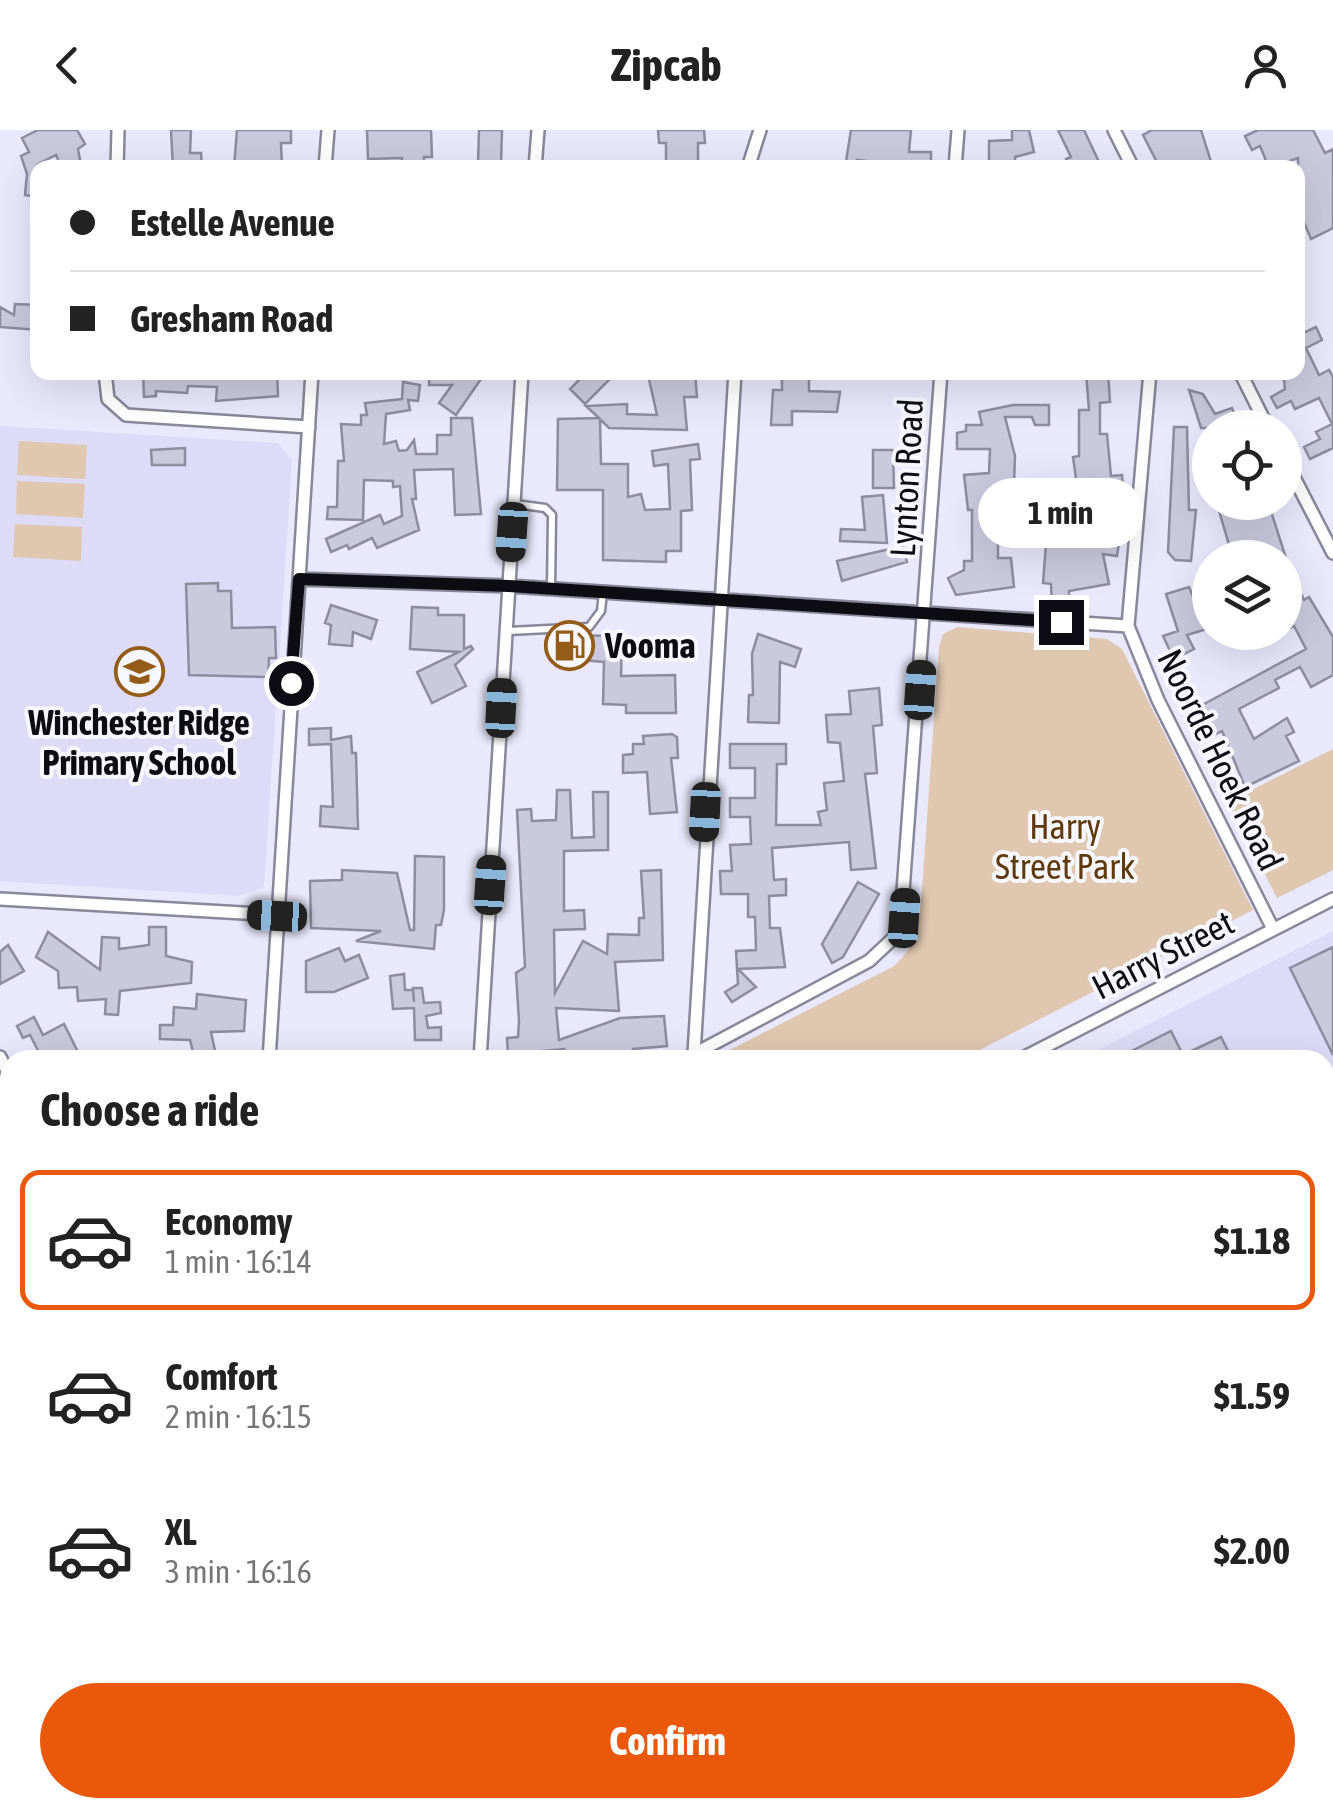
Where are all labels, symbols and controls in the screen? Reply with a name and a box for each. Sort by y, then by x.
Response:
icon: back [40,38,95,93]
icon: person [1238,38,1293,93]
text: Zipcab [611,39,722,91]
text: Estelle Avenue [130,201,335,244]
text: Gresham Road [130,297,333,340]
street label: Lynton Road [882,398,930,558]
map controls [1192,410,1302,650]
button: locate [1192,410,1302,520]
callout: 1 min [978,477,1144,547]
text: 1 min [1028,494,1093,531]
car [495,501,529,563]
button: layers [1192,540,1302,650]
route end [1039,600,1084,645]
fuel station icon: Vooma [544,620,596,672]
place label: Vooma [604,625,695,665]
street label: Noorde Hoek Road [1150,643,1292,877]
school or university icon: Winchester Ridge Primary School [113,645,165,697]
car [903,659,937,721]
route start [269,661,314,706]
car [484,677,518,739]
place label: Winchester Ridge Primary School [27,702,250,782]
car [688,781,722,843]
park label: Harry Street Park [995,806,1135,886]
car [473,854,507,916]
car [887,887,921,949]
car [246,899,308,933]
street label: Harry Street [1085,901,1240,1007]
text: Choose a ride [40,1084,259,1136]
icon: car [45,1195,135,1285]
text: Economy [165,1200,292,1243]
text: $1.18 [1214,1219,1290,1262]
text: 1 min · 16:14 [165,1243,312,1280]
icon: car [45,1350,135,1440]
text: Comfort [165,1355,277,1398]
text: $1.59 [1214,1374,1290,1417]
text: 2 min · 16:15 [165,1398,312,1435]
icon: car [45,1505,135,1595]
text: XL [165,1510,197,1553]
text: $2.00 [1214,1529,1290,1572]
text: 3 min · 16:16 [165,1553,312,1590]
button: Confirm [40,1683,1295,1798]

